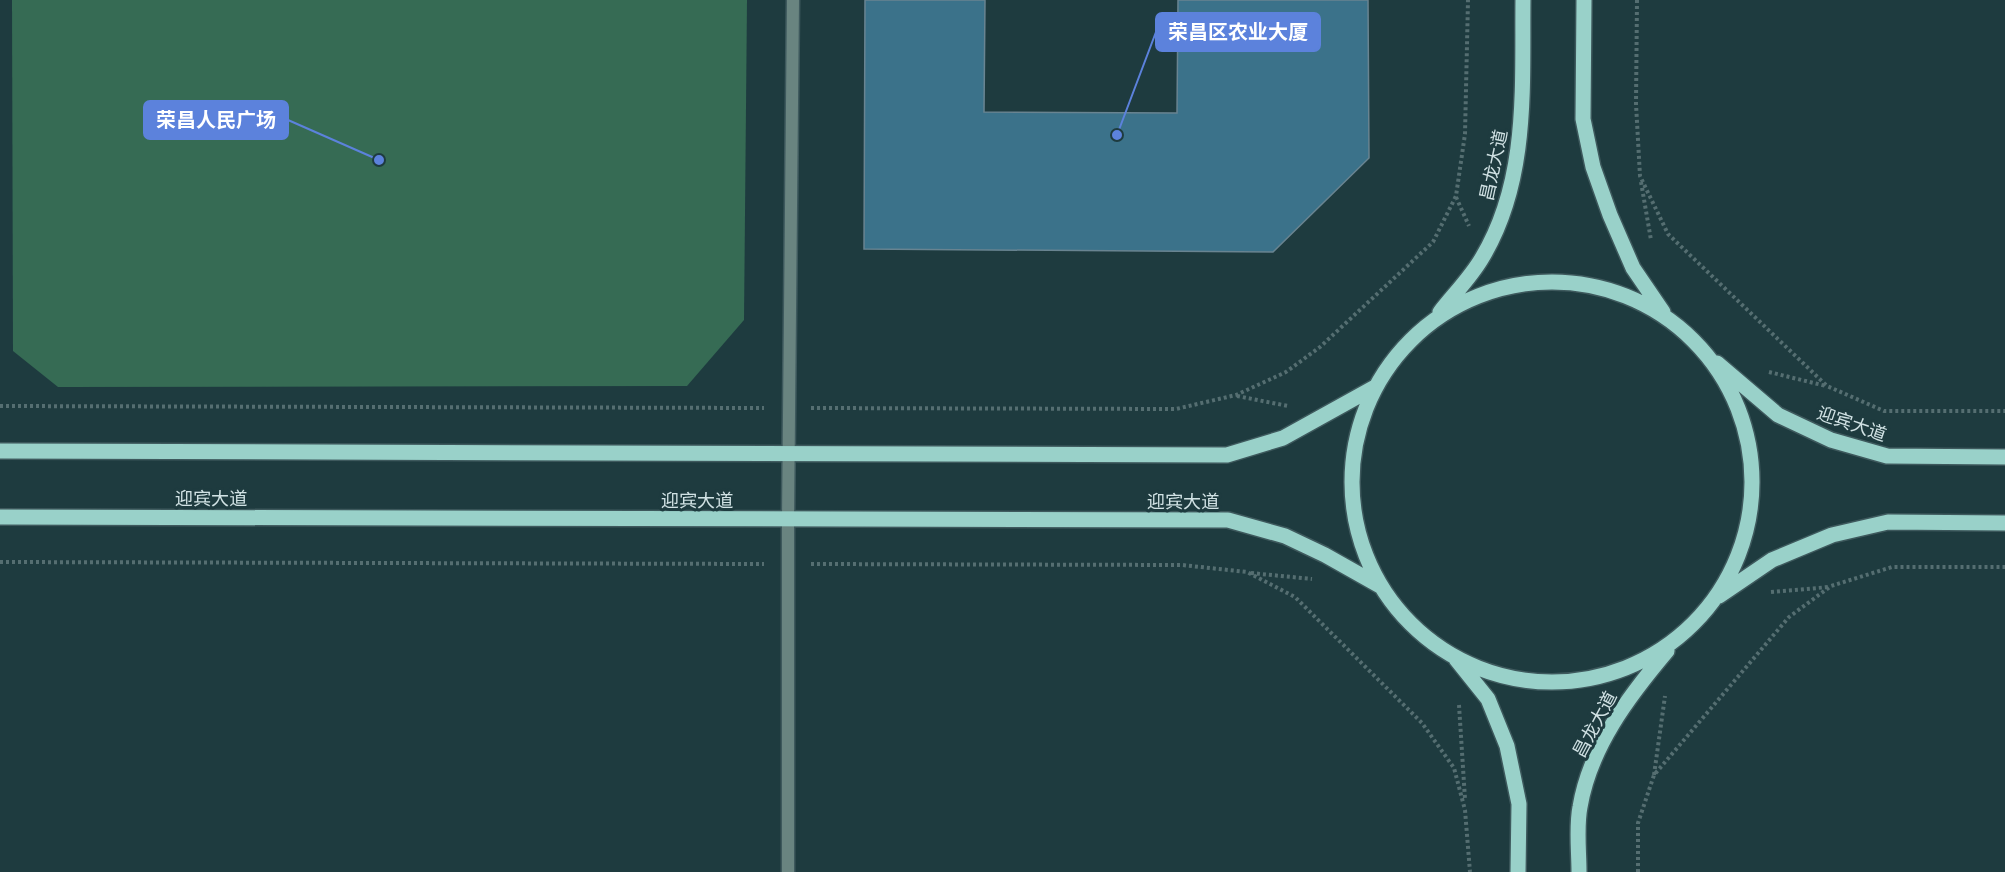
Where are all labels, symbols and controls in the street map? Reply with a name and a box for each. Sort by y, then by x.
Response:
callout: 荣昌区农业大厦 [1156,13,1320,51]
text: 荣昌区农业大厦 [1168,19,1308,43]
callout: 荣昌人民广场 [144,101,288,139]
text: 荣昌人民广场 [156,107,276,131]
street label: 昌龙大道 [1475,127,1511,203]
street label: 迎宾大道 [1814,401,1890,445]
street label: 迎宾大道 [175,487,247,509]
street label: 迎宾大道 [661,489,733,511]
street label: 迎宾大道 [1147,490,1219,512]
street label: 昌龙大道 [1567,687,1621,761]

